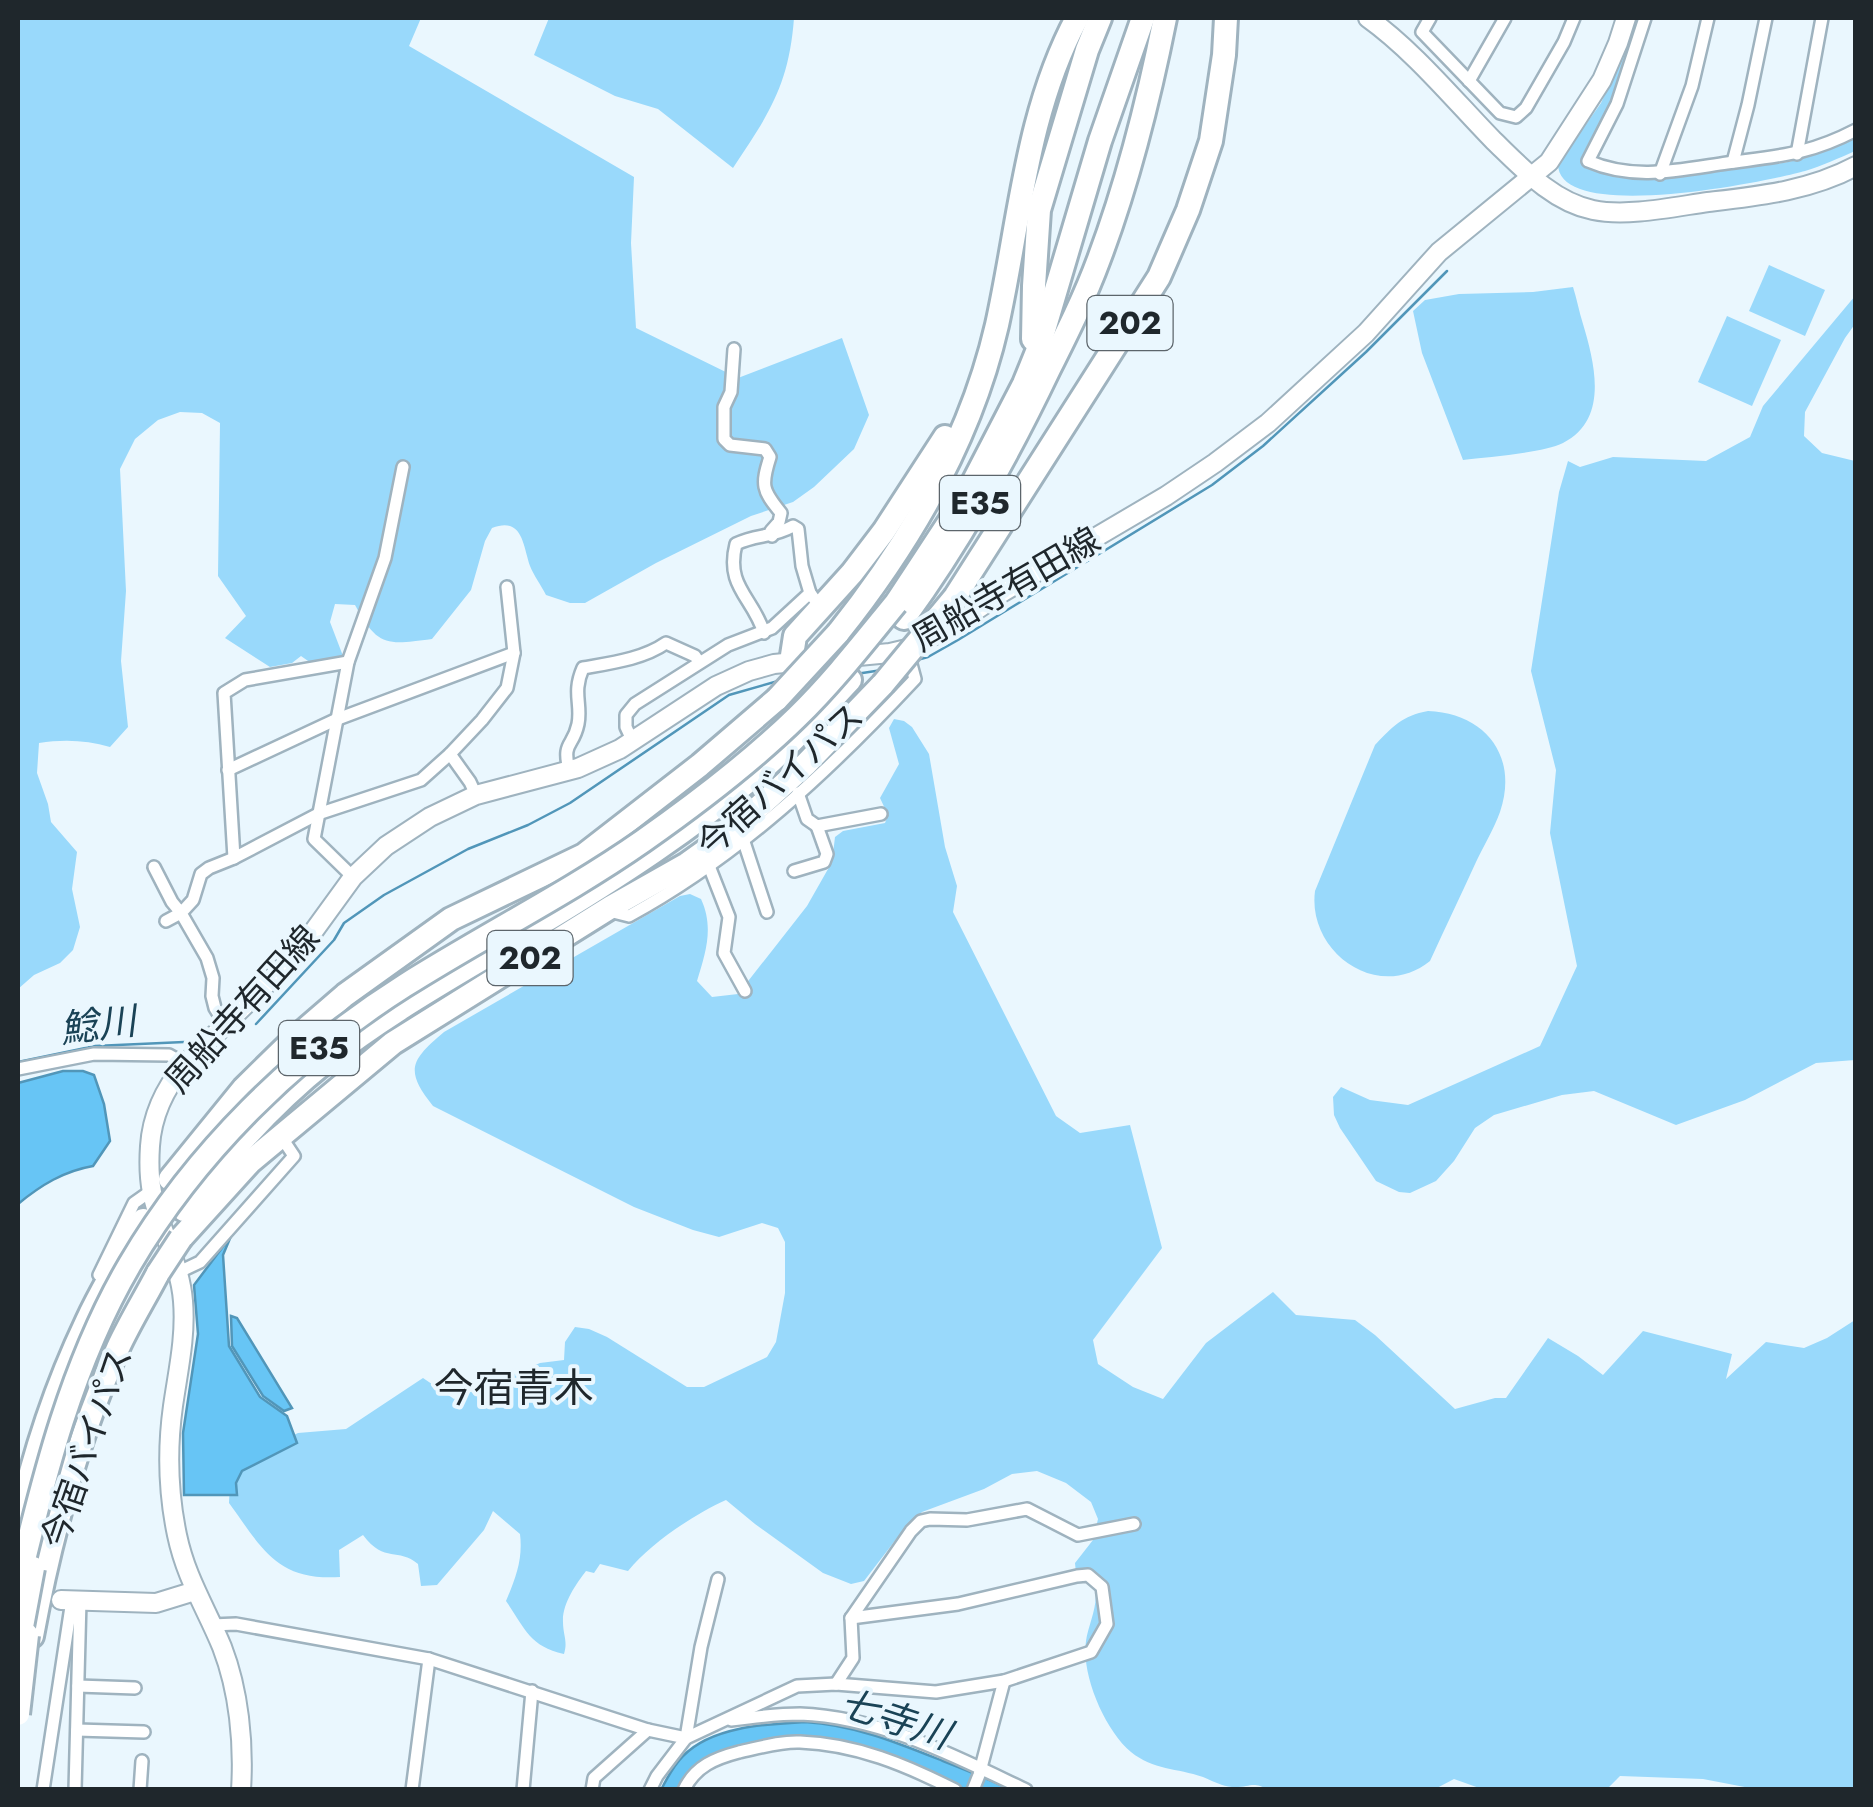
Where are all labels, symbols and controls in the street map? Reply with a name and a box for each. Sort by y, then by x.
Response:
road number: 202 [1088,296,1172,350]
road number: E35 [940,476,1020,530]
street label: 周船寺有田線 [903,515,1109,663]
street label: 今宿バイパス [685,691,875,869]
street label: 周船寺有田線 [153,914,331,1104]
road number: 202 [488,931,572,985]
water label: 鯰川 [57,992,143,1056]
road number: E35 [279,1021,359,1075]
street label: 今宿バイパス [29,1341,145,1555]
district label: 今宿青木 [434,1359,594,1417]
water label: 七寺川 [832,1675,962,1764]

